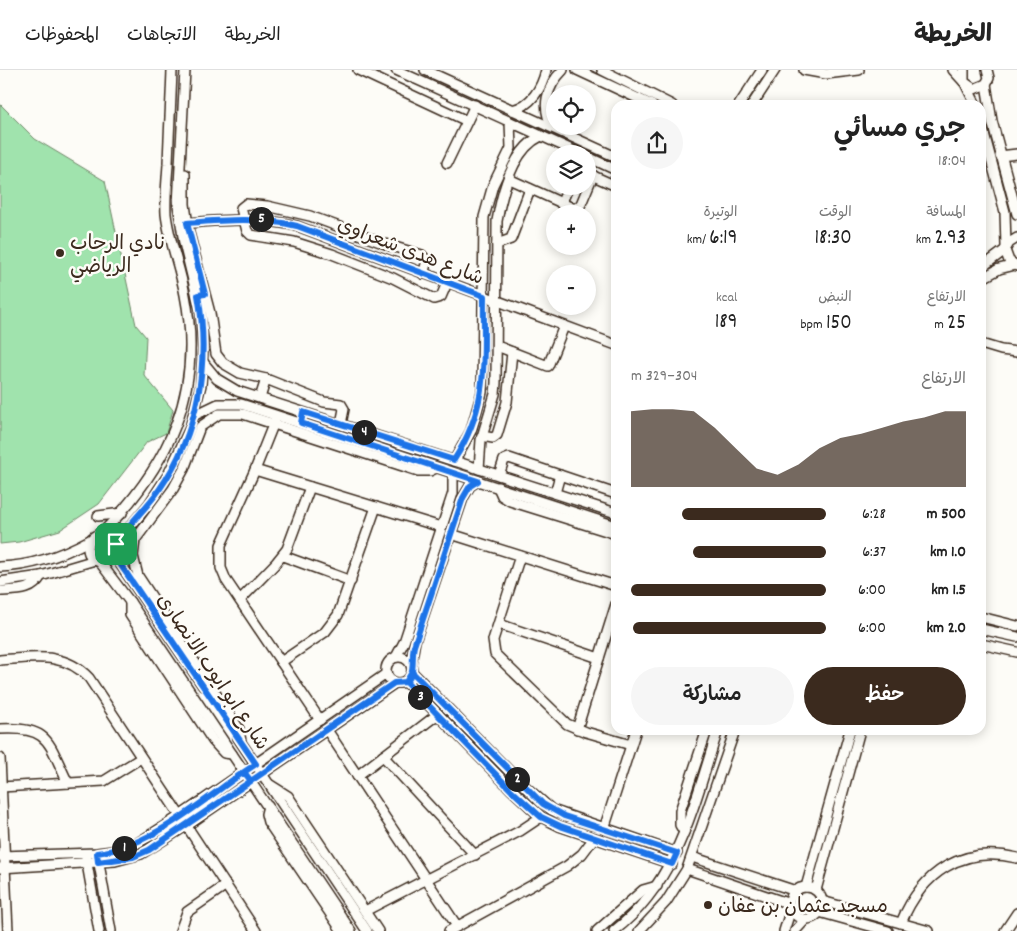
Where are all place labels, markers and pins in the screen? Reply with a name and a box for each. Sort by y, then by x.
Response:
pin: 5 [248,206,274,232]
place label: نادي الرحاب الرياضي [70,231,165,283]
marker: نادي الرحاب الرياضي [54,247,66,259]
pin: 4 [352,420,376,444]
pin [95,523,137,565]
pin: 3 [408,684,432,710]
pin: 2 [504,766,530,792]
pin: 1 [112,836,136,860]
place label: مسجد عثمان بن عفان [718,894,888,922]
marker: مسجد عثمان بن عفان [702,899,714,911]

